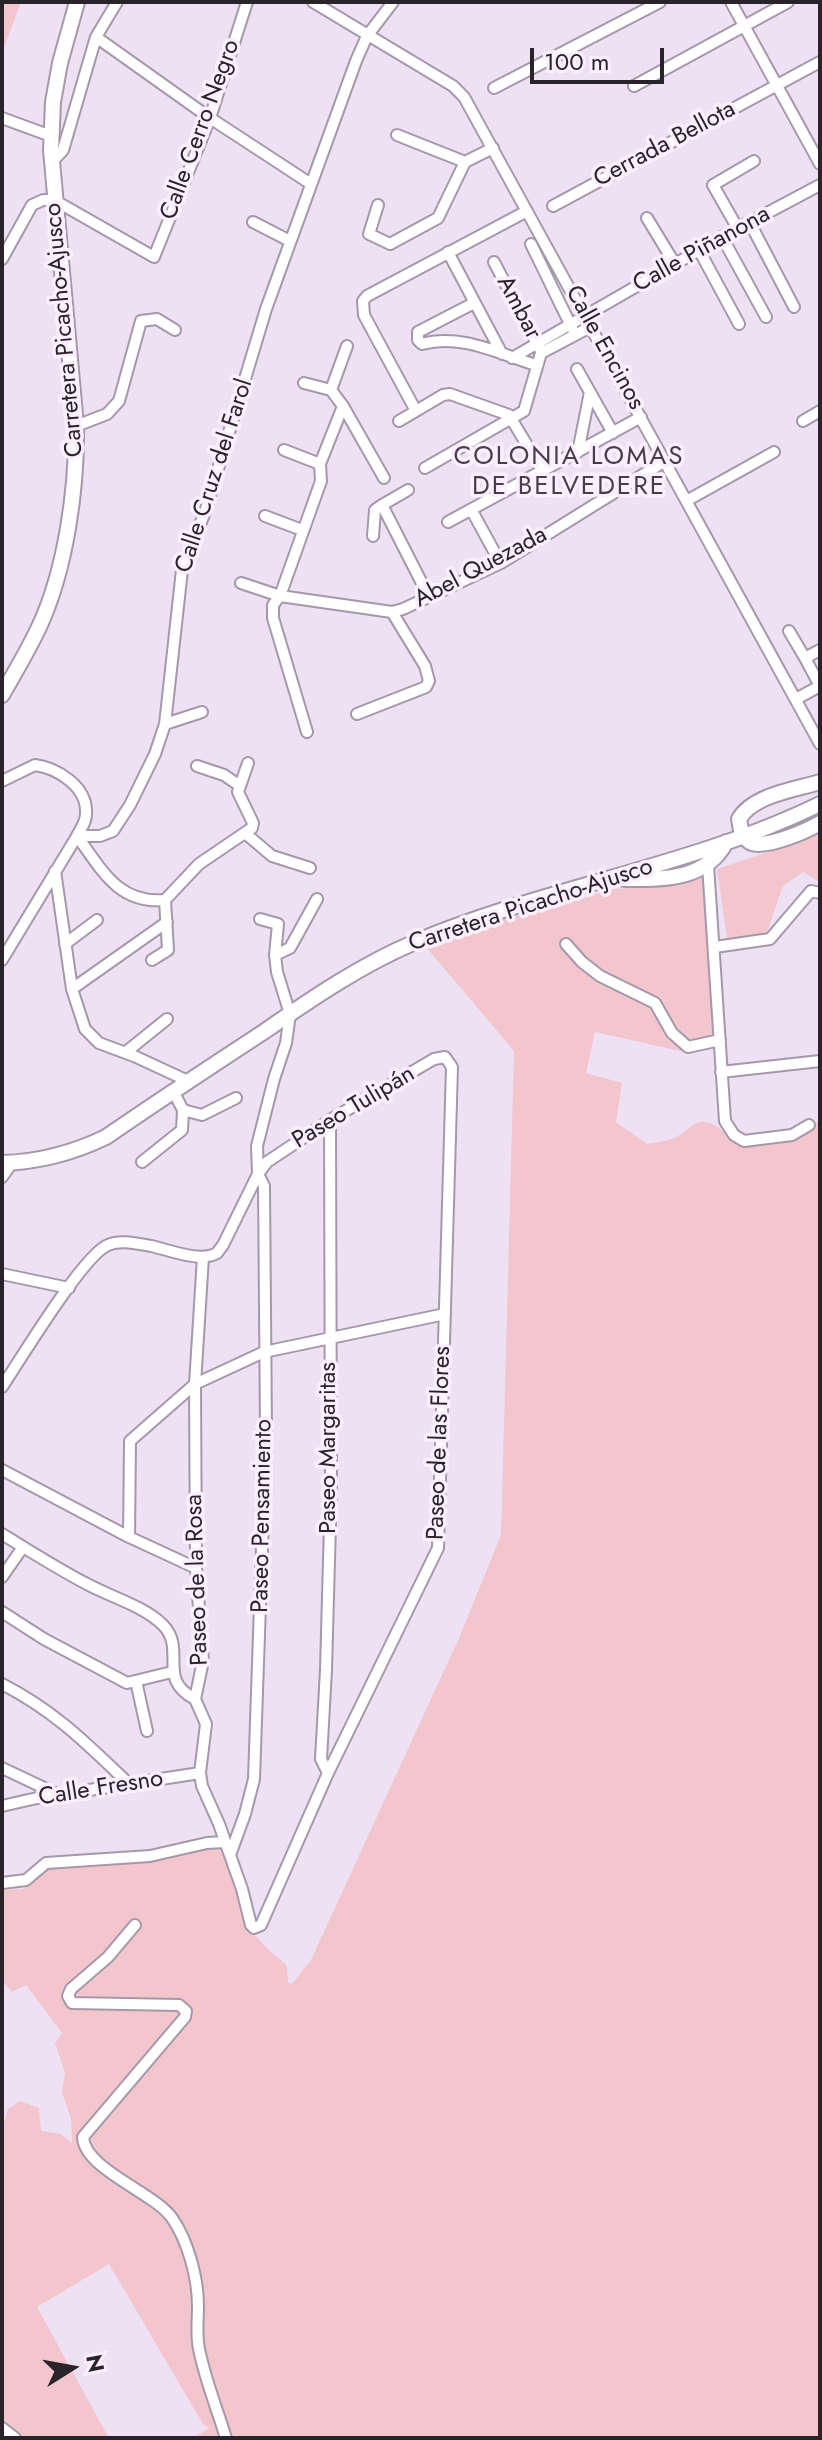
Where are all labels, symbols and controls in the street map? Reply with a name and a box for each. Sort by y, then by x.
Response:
scale bar [534,32,668,82]
street label: Calle Cerro Negro [155,36,247,224]
text: 100 m [544,44,610,79]
street label: Cerrada Bellota [589,96,741,194]
street label: Calle Piñanona [629,201,775,299]
street label: Carretera Picacho-Ajusco [40,202,90,458]
street label: Ambar [489,271,547,345]
street label: Calle Encinos [558,281,650,415]
street label: Calle Cruz del Farol [170,375,260,577]
district label: COLONIA LOMAS DE BELVEDERE [453,442,685,504]
street label: Abel Quezada [410,521,552,615]
street label: Carretera Picacho-Ajusco [405,853,657,959]
street label: Paseo Tulipán [288,1060,420,1156]
street label: Paseo de las Flores [422,1346,458,1540]
street label: Paseo Margaritas [315,1362,343,1534]
street label: Paseo Pensamiento [247,1419,279,1613]
street label: Paseo de la Rosa [181,1494,215,1666]
street label: Calle Fresno [37,1765,165,1813]
north arrow [32,2328,112,2408]
text: N [78,2352,113,2375]

